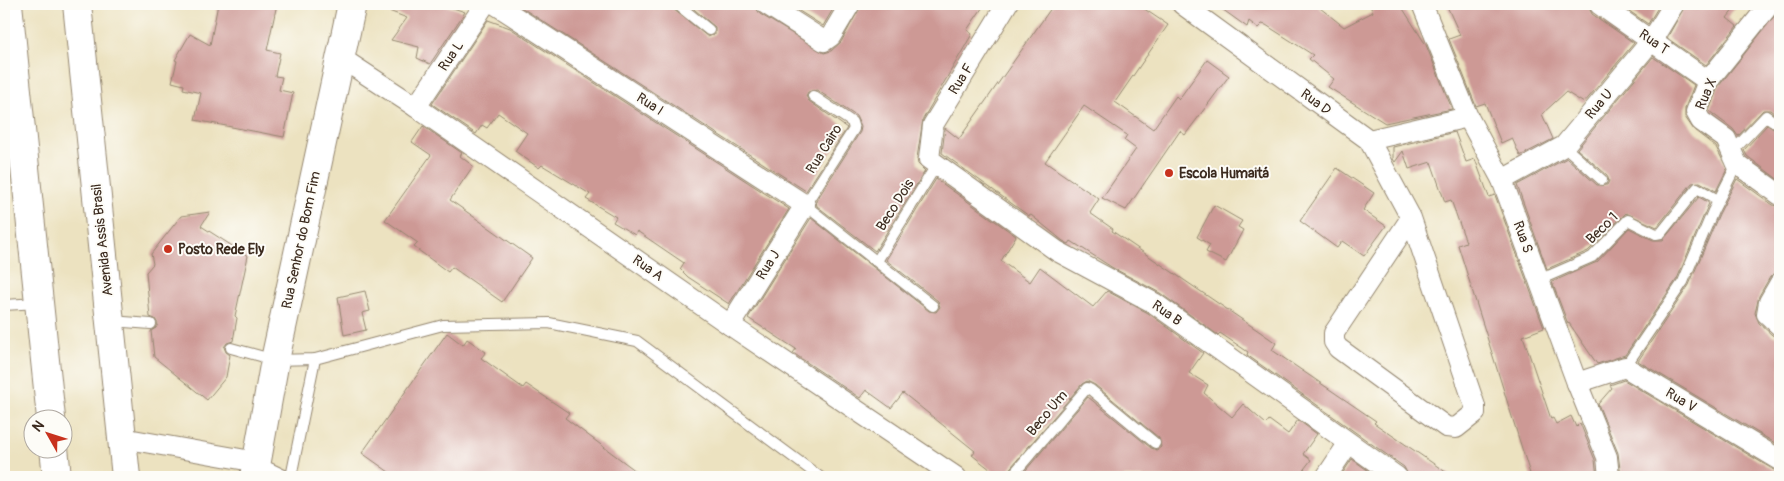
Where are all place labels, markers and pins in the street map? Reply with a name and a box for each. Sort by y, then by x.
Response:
place label: Escola Humaitá [1179,165,1270,182]
marker: Escola Humaitá [1163,167,1175,179]
place label: Posto Rede Ely [178,241,264,258]
marker: Posto Rede Ely [162,243,174,255]

